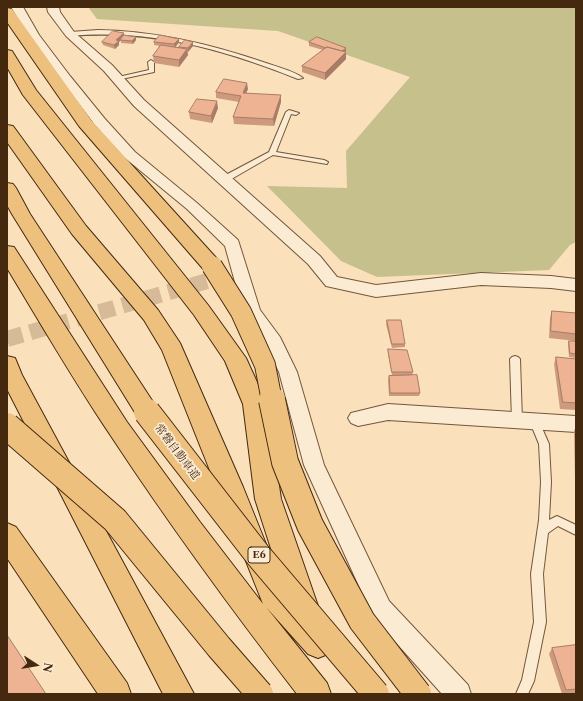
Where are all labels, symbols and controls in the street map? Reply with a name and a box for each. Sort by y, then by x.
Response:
street label: 常磐自動車道 [152,422,202,482]
road number: E6 [248,547,270,563]
north arrow [16,645,56,685]
text: N [40,661,56,674]

